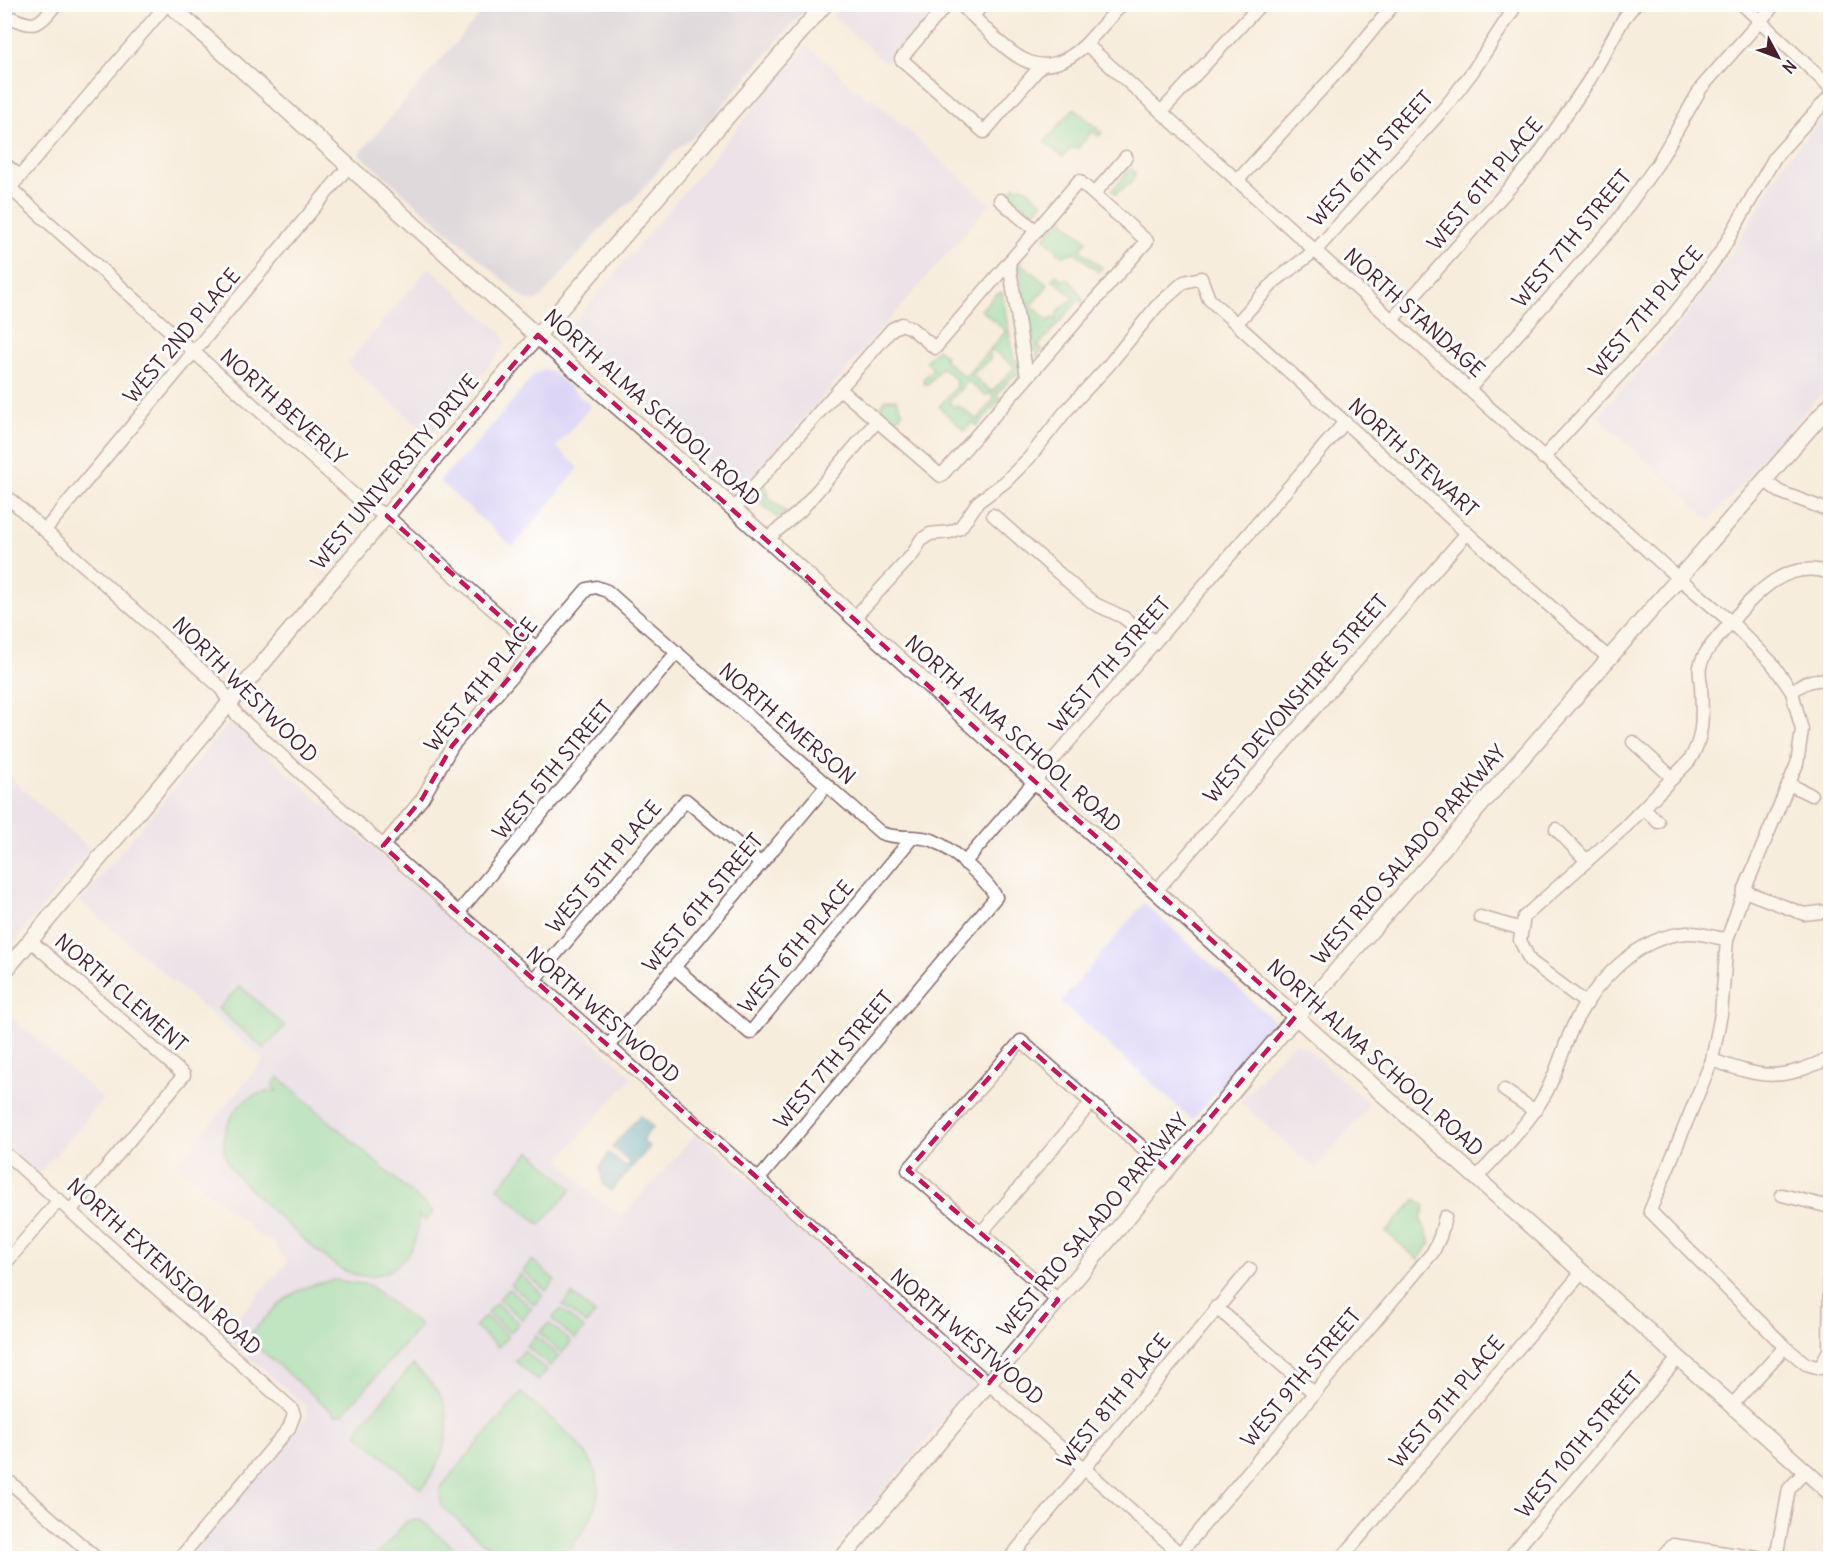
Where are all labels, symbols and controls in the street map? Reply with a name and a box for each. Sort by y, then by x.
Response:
north arrow [1748,27,1808,87]
text: N [1778,56,1800,78]
street label: WEST 6TH STREET [1302,85,1439,232]
street label: WEST 6TH PLACE [1421,112,1548,256]
street label: WEST 7TH STREET [1506,164,1637,313]
street label: WEST 7TH PLACE [1583,240,1709,383]
street label: NORTH STANDAGE [1338,242,1490,383]
street label: WEST 2ND PLACE [117,263,246,409]
street label: NORTH ALMA SCHOOL ROAD [538,303,766,512]
street label: NORTH BEVERLY [215,343,352,471]
street label: WEST UNIVERSITY DRIVE [305,368,484,575]
street label: NORTH STEWART [1343,392,1484,523]
street label: WEST DEVONSHIRE STREET [1197,589,1394,809]
street label: WEST 7TH STREET [1043,591,1176,738]
street label: NORTH WESTWOOD [167,611,324,768]
street label: WEST 4TH PLACE [418,612,543,757]
street label: NORTH ALMA SCHOOL ROAD [899,629,1127,838]
street label: NORTH EMERSON [713,657,861,790]
street label: WEST 5TH STREET [486,694,619,845]
street label: WEST RIO SALADO PARKWAY [1306,739,1512,970]
street label: WEST 5TH PLACE [540,795,667,939]
street label: WEST 6TH STREET [636,827,769,978]
street label: WEST 6TH PLACE [732,875,859,1019]
street label: NORTH CLEMENT [49,928,193,1058]
street label: NORTH WESTWOOD [521,940,686,1089]
street label: NORTH ALMA SCHOOL ROAD [1261,953,1489,1162]
street label: WEST 7TH STREET [768,985,899,1134]
street label: WEST RIO SALADO PARKWAY [991,1107,1194,1342]
street label: NORTH EXTENSION ROAD [62,1172,267,1361]
street label: NORTH WESTWOOD [885,1262,1050,1411]
street label: WEST 9TH STREET [1235,1303,1367,1453]
street label: WEST 8TH PLACE [1051,1328,1176,1473]
street label: WEST 9TH PLACE [1383,1330,1510,1474]
street label: WEST 10TH STREET [1509,1366,1648,1524]

